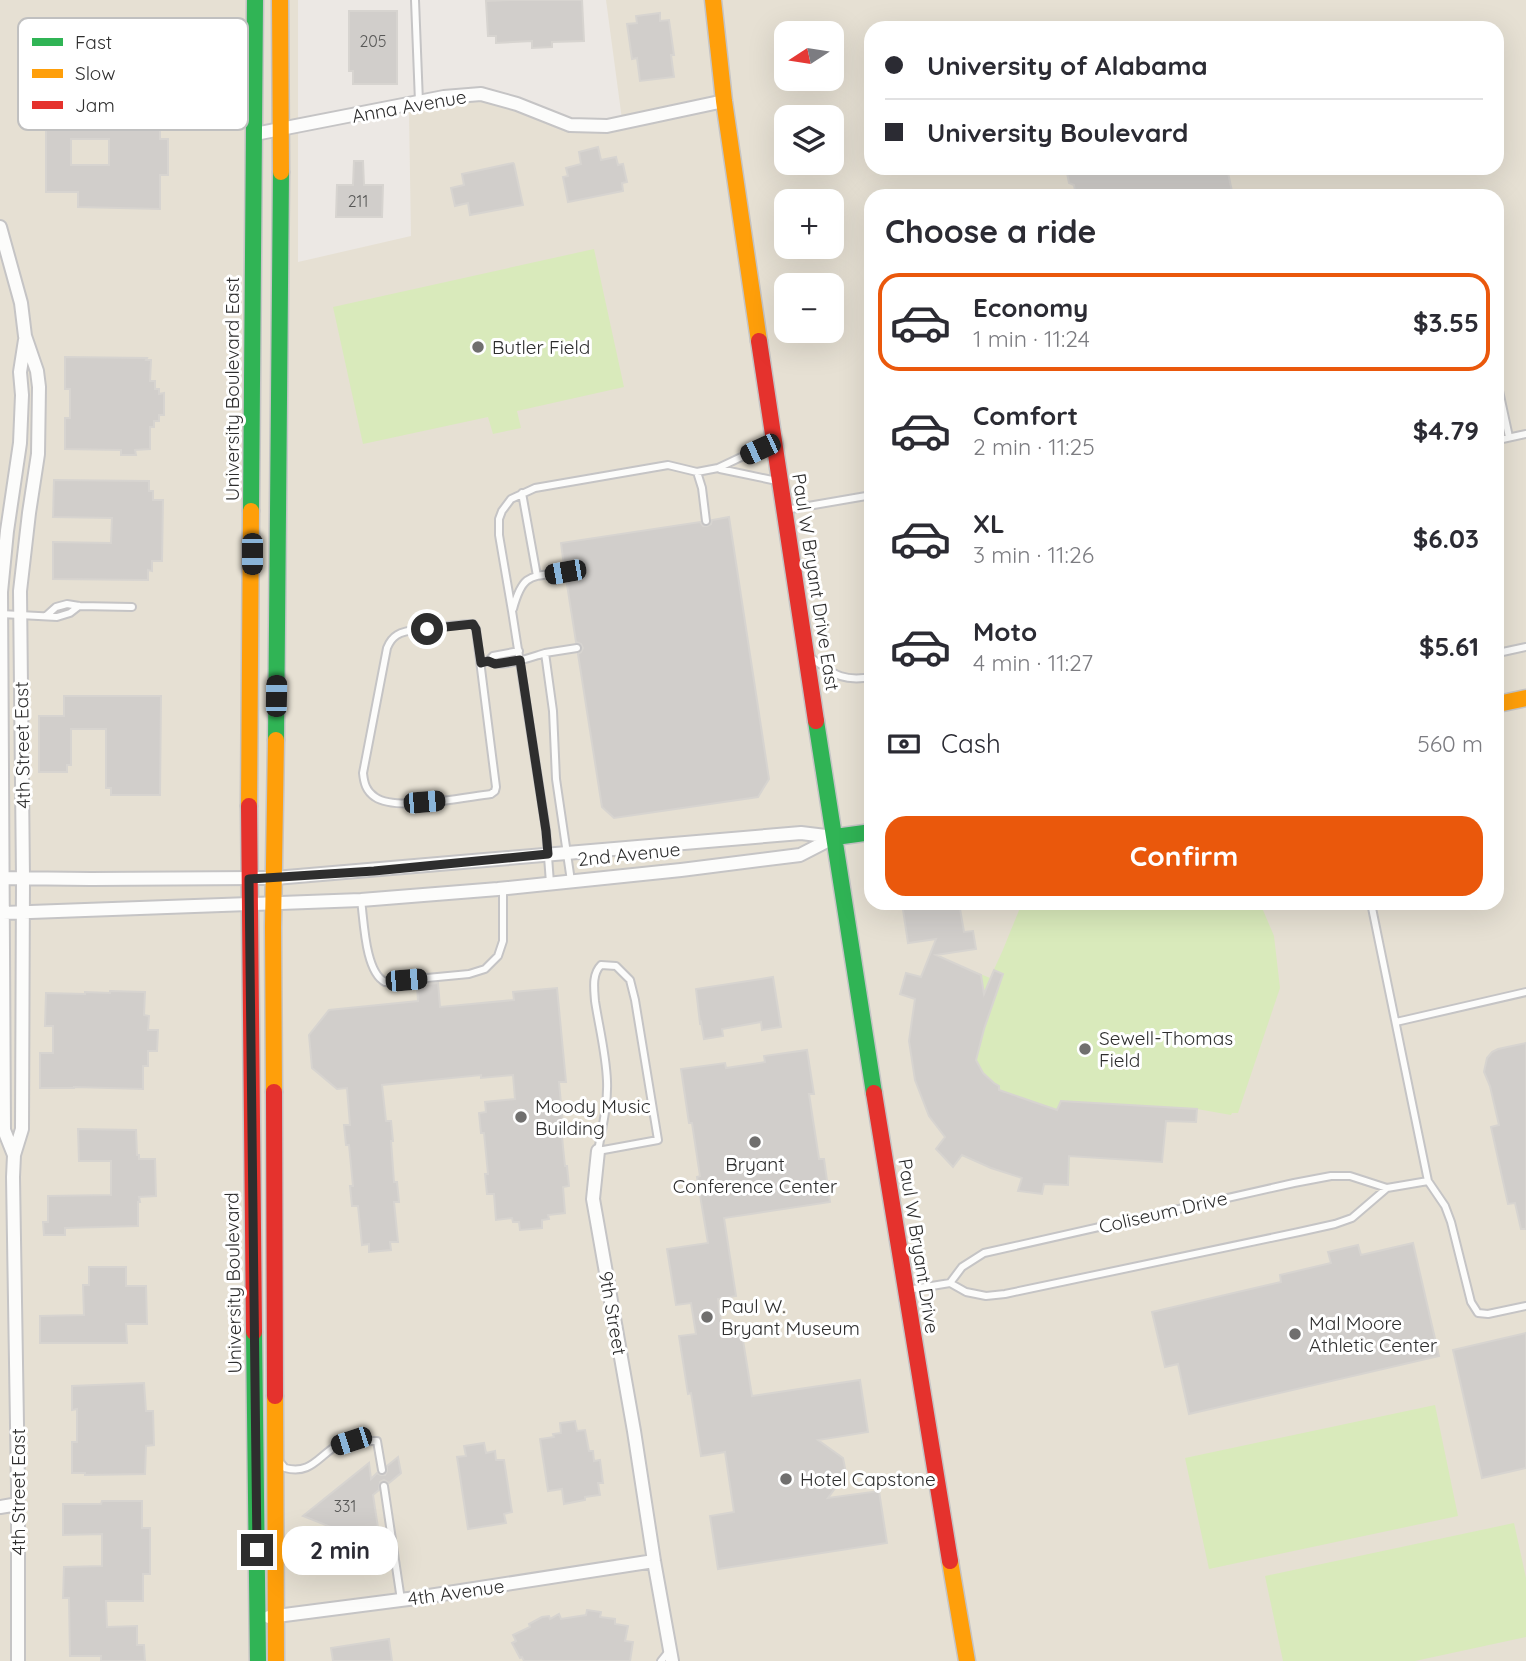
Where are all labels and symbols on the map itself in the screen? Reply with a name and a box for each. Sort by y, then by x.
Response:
legend [18,18,248,130]
north arrow [774,21,844,91]
text: Fast [75,30,112,54]
house number: 205 [359,31,387,51]
text: Slow [75,61,116,85]
street label: Anna Avenue [350,84,468,128]
text: Jam [75,93,115,117]
house number: 211 [348,191,368,211]
street label: University Boulevard East [220,277,244,501]
place label: Butler Field [492,335,590,359]
marker: Butler Field [470,339,486,355]
car [737,431,784,467]
street label: Paul W Bryant Drive East [787,472,845,692]
car [242,533,263,575]
car [543,558,588,586]
route start [411,613,443,645]
car [266,675,287,717]
street label: 4th Street East [9,681,35,809]
car [403,790,446,814]
street label: 2nd Avenue [576,837,682,871]
car [385,968,428,992]
place label: Sewell-Thomas Field [1099,1026,1233,1072]
marker: Sewell-Thomas Field [1077,1041,1093,1057]
place label: Moody Music Building [535,1094,651,1140]
marker: Moody Music Building [513,1109,529,1125]
marker: Bryant Conference Center [747,1134,763,1150]
place label: Bryant Conference Center [673,1152,838,1198]
street label: Paul W Bryant Drive [893,1157,945,1335]
street label: Coliseum Drive [1096,1186,1230,1238]
street label: University Boulevard [219,1192,247,1374]
street label: 9th Street [594,1269,632,1357]
place label: Paul W. Bryant Museum [721,1294,860,1340]
marker: Paul W. Bryant Museum [699,1309,715,1325]
place label: Mal Moore Athletic Center [1309,1311,1438,1357]
marker: Mal Moore Athletic Center [1287,1326,1303,1342]
car [328,1425,375,1457]
street label: 4th Street East [6,1428,30,1556]
place label: Hotel Capstone [800,1467,936,1491]
marker: Hotel Capstone [778,1471,794,1487]
house number: 331 [334,1496,356,1516]
callout: 2 min [282,1526,397,1574]
route end [241,1534,273,1566]
street label: 4th Avenue [406,1573,506,1611]

